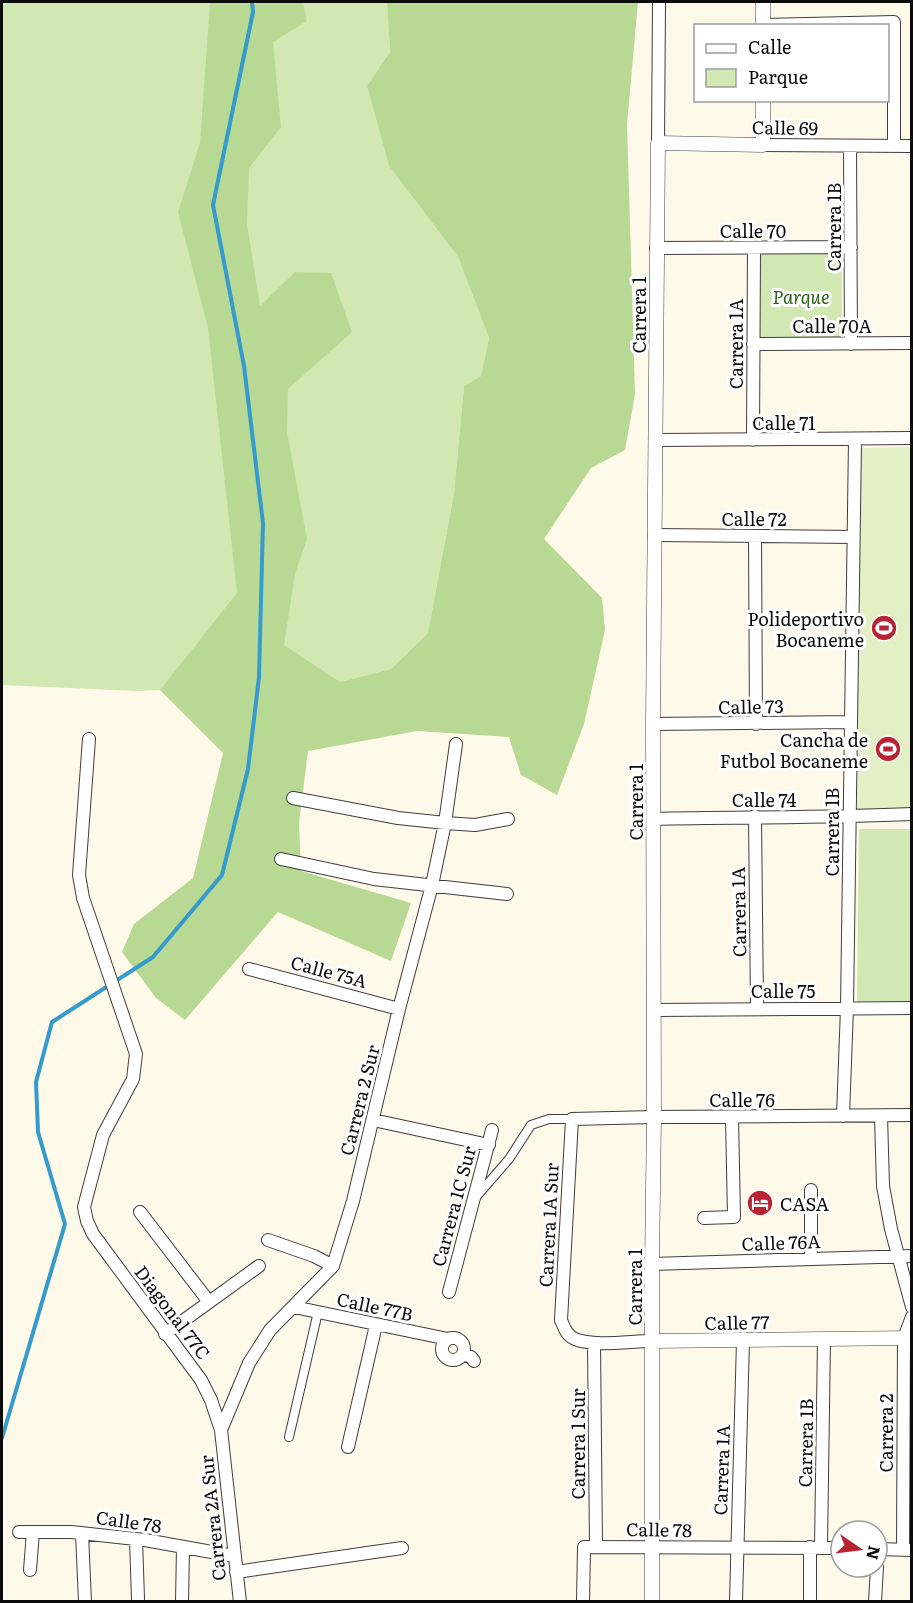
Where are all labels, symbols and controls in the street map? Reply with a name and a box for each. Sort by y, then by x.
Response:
legend [694,24,889,102]
text: Calle [748,33,791,60]
text: Parque [748,63,808,90]
street label: Calle 69 [752,113,818,141]
street label: Carrera 1B [820,182,847,271]
street label: Calle 70 [720,217,786,244]
street label: Carrera 1 [625,276,652,354]
park label: Parque [773,283,830,310]
street label: Carrera 1A [722,299,749,389]
street label: Calle 70A [792,312,872,339]
street label: Calle 71 [752,409,816,436]
street label: Calle 72 [721,505,787,532]
place label: Polideportivo Bocaneme [747,605,864,653]
sports icon: Polideportivo Bocaneme [869,613,899,643]
street label: Calle 73 [718,692,784,720]
place label: Cancha de Futbol Bocaneme [720,726,868,774]
sports icon: Cancha de Futbol Bocaneme [873,734,903,764]
street label: Carrera 1 [622,763,649,841]
street label: Calle 74 [732,786,796,813]
street label: Carrera 1B [818,787,845,876]
street label: Carrera 1A [724,867,752,957]
street label: Calle 75A [288,948,370,994]
street label: Calle 75 [751,977,815,1004]
street label: Carrera 2 Sur [332,1041,386,1158]
street label: Calle 76 [709,1086,775,1113]
street label: Carrera 1C Sur [424,1142,482,1269]
street label: Carrera 1A Sur [531,1162,565,1288]
hotel icon: CASA [745,1188,775,1218]
place label: CASA [780,1190,829,1217]
street label: Calle 76A [741,1227,821,1257]
street label: Carrera 1 [621,1248,648,1326]
street label: Diagonal 77C [129,1259,217,1365]
street label: Calle 77B [335,1285,416,1327]
street label: Calle 77 [704,1308,770,1336]
street label: Carrera 1 Sur [564,1388,591,1500]
street label: Carrera 2 [872,1394,899,1472]
street label: Carrera 1B [791,1398,819,1488]
street label: Carrera 1A [706,1424,736,1516]
street label: Carrera 2A Sur [192,1453,232,1582]
street label: Calle 78 [94,1503,164,1539]
street label: Calle 78 [626,1515,692,1543]
north arrow [829,1519,889,1579]
text: N [861,1543,888,1562]

